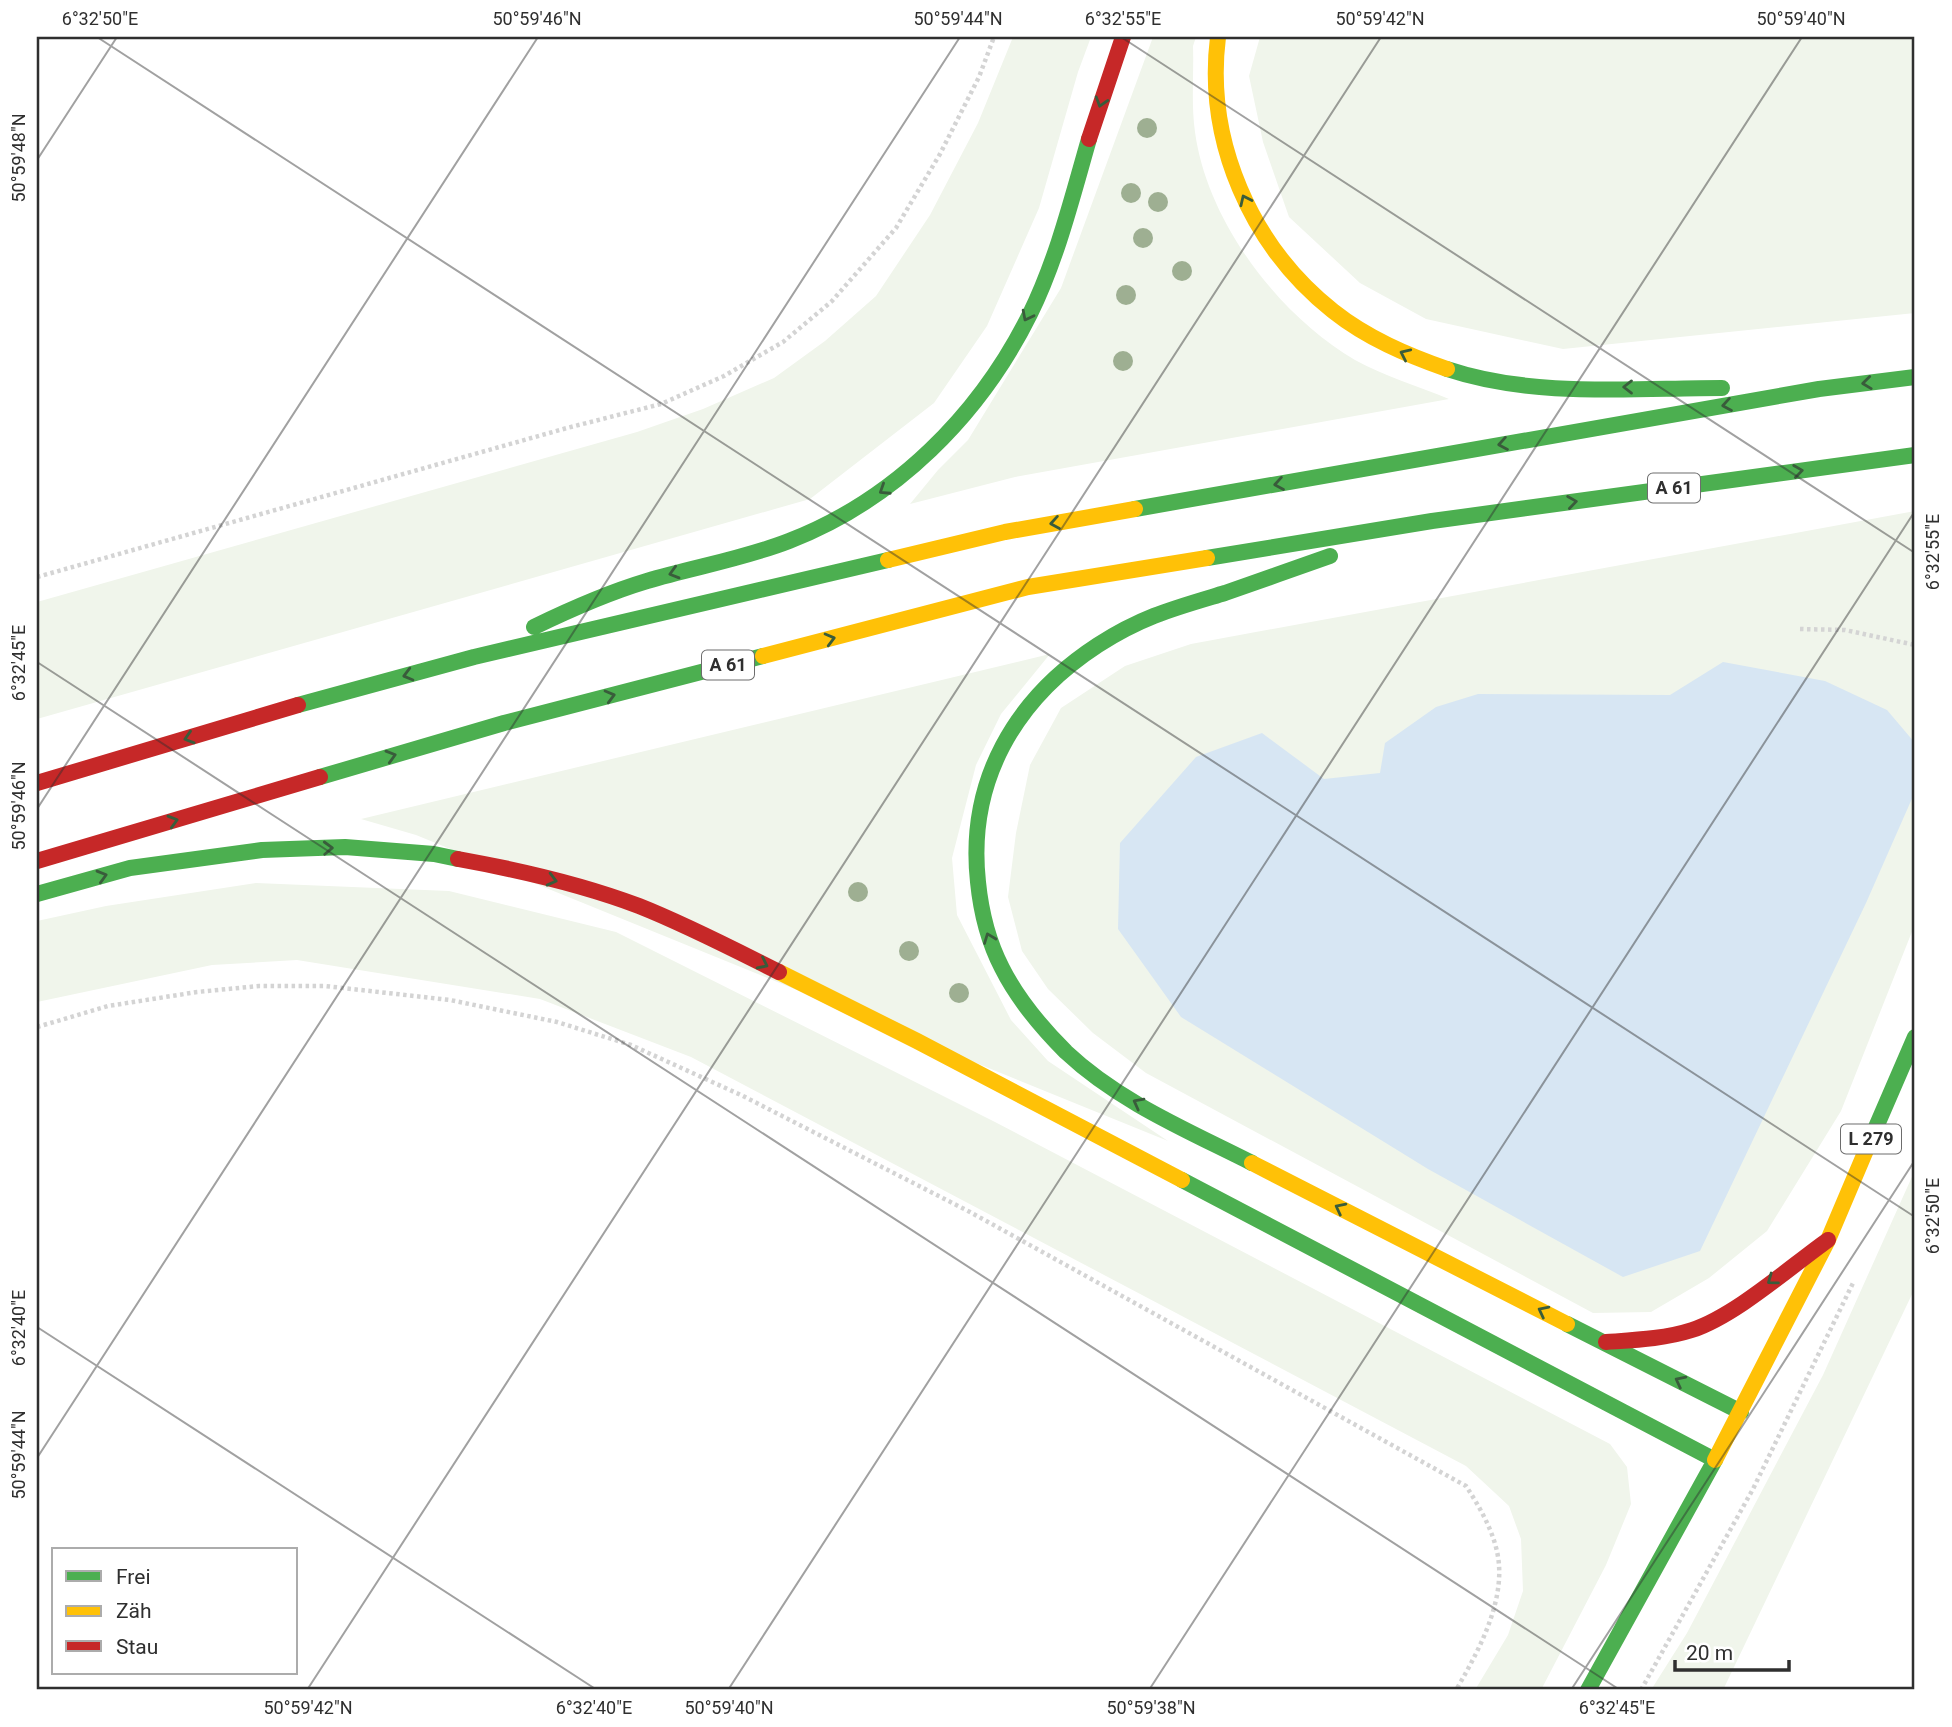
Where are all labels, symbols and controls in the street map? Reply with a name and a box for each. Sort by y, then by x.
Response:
text: 6°32'50"E [62,8,138,29]
text: 50°59'46"N [492,8,582,29]
text: 50°59'44"N [913,8,1003,29]
text: 6°32'55"E [1085,8,1161,29]
text: 50°59'42"N [1335,8,1425,29]
text: 50°59'40"N [1756,8,1846,29]
one-way arrow [1095,95,1110,107]
text: 50°59'48"N [8,113,29,203]
one-way arrow [1239,195,1253,207]
one-way arrow [1022,309,1036,321]
one-way arrow [1400,348,1412,362]
one-way arrow [1861,376,1873,391]
one-way arrow [1622,380,1633,395]
one-way arrow [1721,397,1733,412]
one-way arrow [1497,436,1509,451]
one-way arrow [1792,464,1804,479]
road number: A 61 [1648,474,1700,502]
one-way arrow [1273,476,1285,491]
one-way arrow [879,482,892,494]
one-way arrow [1566,495,1578,510]
text: 6°32'55"E [1922,514,1943,590]
one-way arrow [1049,515,1061,530]
one-way arrow [668,565,680,580]
text: 6°32'45"E [8,625,29,701]
one-way arrow [824,632,836,647]
road number: A 61 [702,650,754,680]
one-way arrow [402,667,414,682]
one-way arrow [604,690,616,704]
one-way arrow [183,729,195,744]
one-way arrow [385,750,397,765]
text: 50°59'46"N [8,761,29,851]
one-way arrow [166,814,178,829]
one-way arrow [322,840,333,855]
one-way arrow [96,869,108,884]
one-way arrow [546,872,558,886]
one-way arrow [983,933,997,945]
one-way arrow [756,955,768,969]
one-way arrow [1133,1098,1146,1111]
road number: L 279 [1841,1124,1901,1154]
text: 6°32'50"E [1922,1178,1943,1254]
one-way arrow [1335,1203,1347,1217]
one-way arrow [1767,1271,1780,1284]
text: 6°32'40"E [8,1290,29,1366]
one-way arrow [1538,1306,1550,1320]
one-way arrow [1675,1376,1687,1390]
text: 50°59'44"N [8,1410,29,1500]
legend [52,1548,298,1674]
text: Frei [116,1565,151,1589]
text: Zäh [116,1599,152,1623]
scale bar [1675,1629,1789,1673]
text: Stau [116,1635,158,1659]
text: 20 m [1686,1641,1733,1665]
text: 50°59'42"N [263,1697,353,1718]
text: 6°32'40"E [556,1697,632,1718]
text: 50°59'40"N [684,1697,774,1718]
text: 50°59'38"N [1106,1697,1196,1718]
text: 6°32'45"E [1579,1697,1655,1718]

